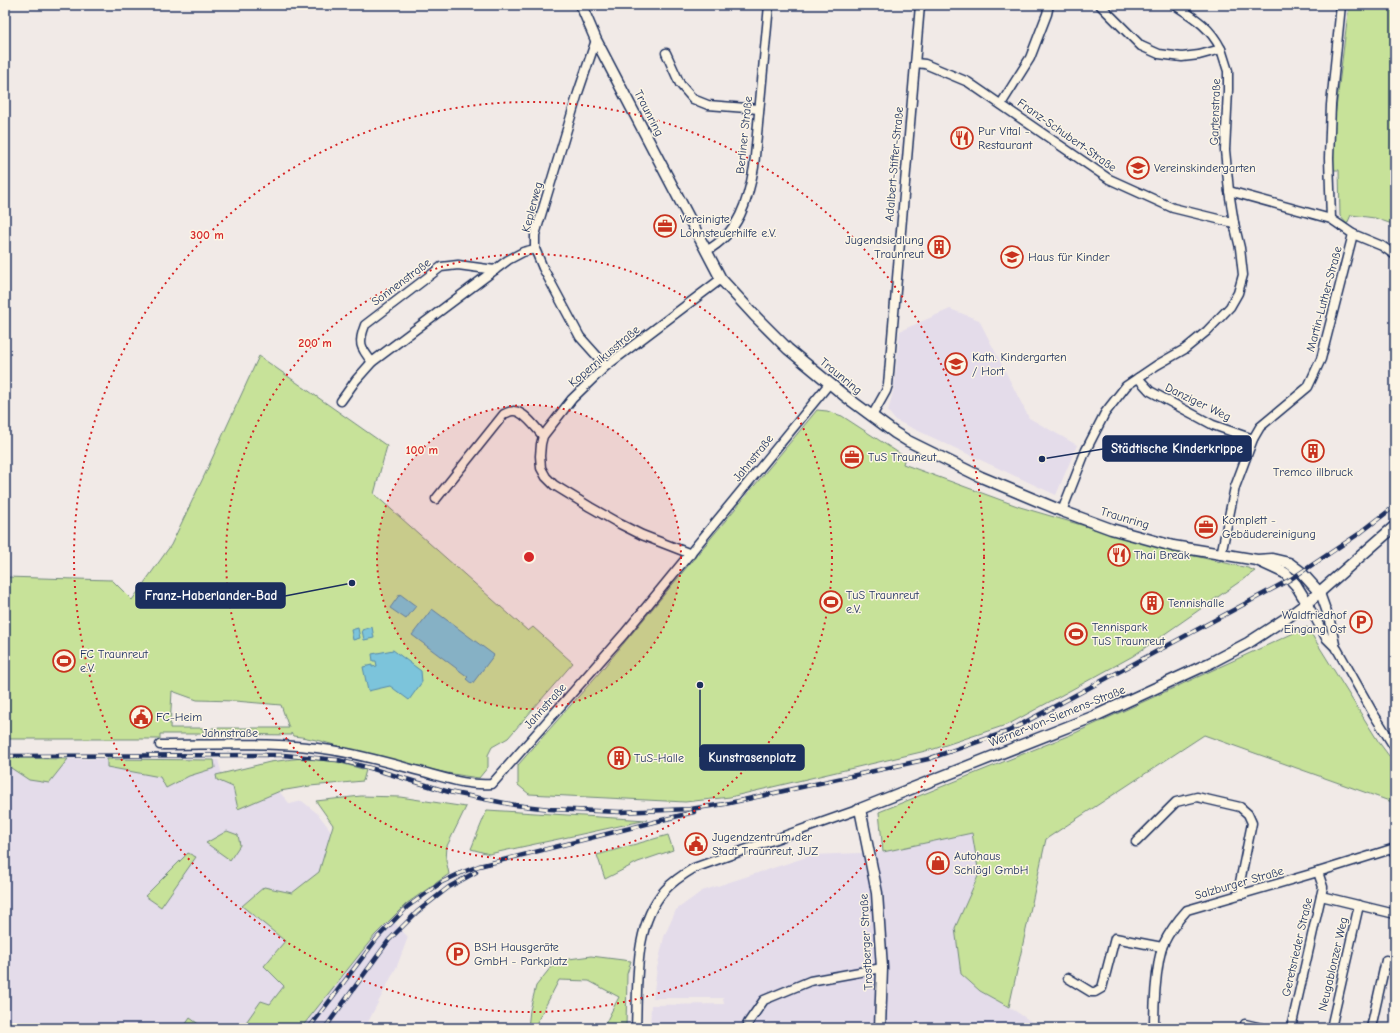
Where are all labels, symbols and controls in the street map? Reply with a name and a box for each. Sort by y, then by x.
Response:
street label: Gartenstraße [1207,78,1223,146]
street label: Traunring [631,87,667,139]
street label: Berliner Straße [733,95,755,175]
street label: Franz-Schubert-Straße [1015,95,1119,175]
street label: Adalbert-Stifter-Straße [882,106,906,222]
place label: Pur Vital - Restaurant [978,124,1033,152]
restaurant icon: Pur Vital - Restaurant [949,125,975,151]
school or university icon: Vereinskindergarten [1125,155,1151,181]
place label: Vereinskindergarten [1154,161,1256,175]
street label: Keplerweg [519,180,545,234]
place label: Vereinigte Lohnsteuerhilfe e.V. [680,212,776,240]
office icon: Vereinigte Lohnsteuerhilfe e.V. [652,213,678,239]
text: 300 m [190,228,224,242]
place label: Jugendsiedlung Traunreut [845,233,925,261]
building icon: Jugendsiedlung Traunreut [926,234,952,260]
school or university icon: Haus für Kinder [999,244,1025,270]
street label: Martin-Luther-Straße [1303,245,1345,353]
place label: Haus für Kinder [1028,250,1110,264]
street label: Sonnenstraße [369,255,433,309]
street label: Kopernikusstraße [566,322,642,390]
text: 200 m [298,336,332,350]
place label: Kath. Kindergarten / Hort [972,350,1067,378]
school or university icon: Kath. Kindergarten / Hort [943,351,969,377]
street label: Traunring [817,355,865,397]
street label: Danziger Weg [1163,380,1233,424]
street label: Jahnstraße [730,432,776,484]
callout: Städtische Kinderkrippe [1103,436,1251,461]
building icon: Tremco illbruck [1300,438,1326,464]
text: Städtische Kinderkrippe [1111,441,1244,456]
text: 100 m [406,443,438,457]
office icon: TuS Trauneut [839,444,865,470]
place label: TuS Trauneut [868,450,937,464]
place label: Tremco illbruck [1273,465,1353,479]
street label: Traunring [1099,504,1151,532]
place label: Komplett - Gebäudereinigung [1222,513,1316,541]
office icon: Komplett - Gebäudereinigung [1193,514,1219,540]
restaurant icon: Thai Break [1106,542,1132,568]
place label: Thai Break [1134,548,1190,562]
centre of rings [522,550,536,564]
callout: Franz-Haberlander-Bad [136,583,285,608]
text: Franz-Haberlander-Bad [145,588,277,603]
place label: TuS Traunreut e.V. [846,588,919,616]
sports icon: TuS Traunreut e.V. [818,589,844,615]
building icon: Tennishalle [1139,590,1165,616]
place label: Tennishalle [1168,596,1224,610]
place label: Waldfriedhof Eingang Ost [1282,608,1347,636]
parking icon: Waldfriedhof Eingang Ost [1348,609,1374,635]
place label: Tennispark TuS Traunreut [1092,620,1165,648]
sports icon: Tennispark TuS Traunreut [1063,621,1089,647]
place label: FC Traunreut e.V. [80,647,148,675]
sports icon: FC Traunreut e.V. [51,648,77,674]
street label: Jahnstraße [521,680,569,732]
street label: Werner-von-Siemens-Straße [987,682,1127,750]
public building icon: FC-Heim [128,704,154,730]
place label: FC-Heim [156,710,202,724]
street label: Jahnstraße [202,726,258,740]
building icon: TuS-Halle [606,745,632,771]
callout: Kunstrasenplatz [700,745,804,770]
text: Kunstrasenplatz [708,750,796,765]
place label: TuS-Halle [634,751,684,765]
place label: Jugendzentrum der Stadt Traunreut, JUZ [712,830,818,858]
public building icon: Jugendzentrum der Stadt Traunreut, JUZ [683,831,709,857]
place label: Autohaus Schlögl GmbH [954,849,1028,877]
shop icon: Autohaus Schlögl GmbH [925,850,951,876]
street label: Salzburger Straße [1193,864,1285,902]
street label: Trostberger Straße [856,893,876,991]
street label: Geretsrieder Straße [1279,896,1315,998]
street label: Neugablonzer Weg [1315,916,1351,1012]
place label: BSH Hausgeräte GmbH - Parkplatz [474,940,568,968]
parking icon: BSH Hausgeräte GmbH - Parkplatz [445,941,471,967]

